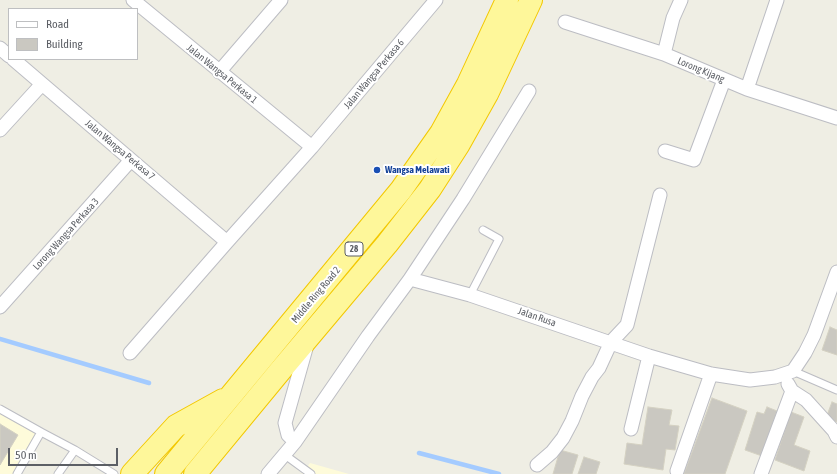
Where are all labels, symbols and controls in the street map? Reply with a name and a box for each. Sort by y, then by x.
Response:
legend [8,8,138,60]
text: Road [46,17,69,31]
text: Building [46,37,83,51]
street label: Jalan Wangsa Perkasa 6 [341,37,407,111]
street label: Jalan Wangsa Perkasa 1 [184,42,260,106]
street label: Lorong Kijang [676,55,726,85]
street label: Jalan Wangsa Perkasa 7 [83,117,157,183]
place label: Wangsa Melawati [385,164,450,176]
marker: Wangsa Melawati [372,165,382,175]
street label: Lorong Wangsa Perkasa 3 [31,196,101,272]
road number: 28 [345,242,363,256]
street label: Middle Ring Road 2 [289,264,343,326]
street label: Jalan Rusa [516,305,558,329]
scale bar [10,440,120,466]
text: 50 m [15,448,37,462]

